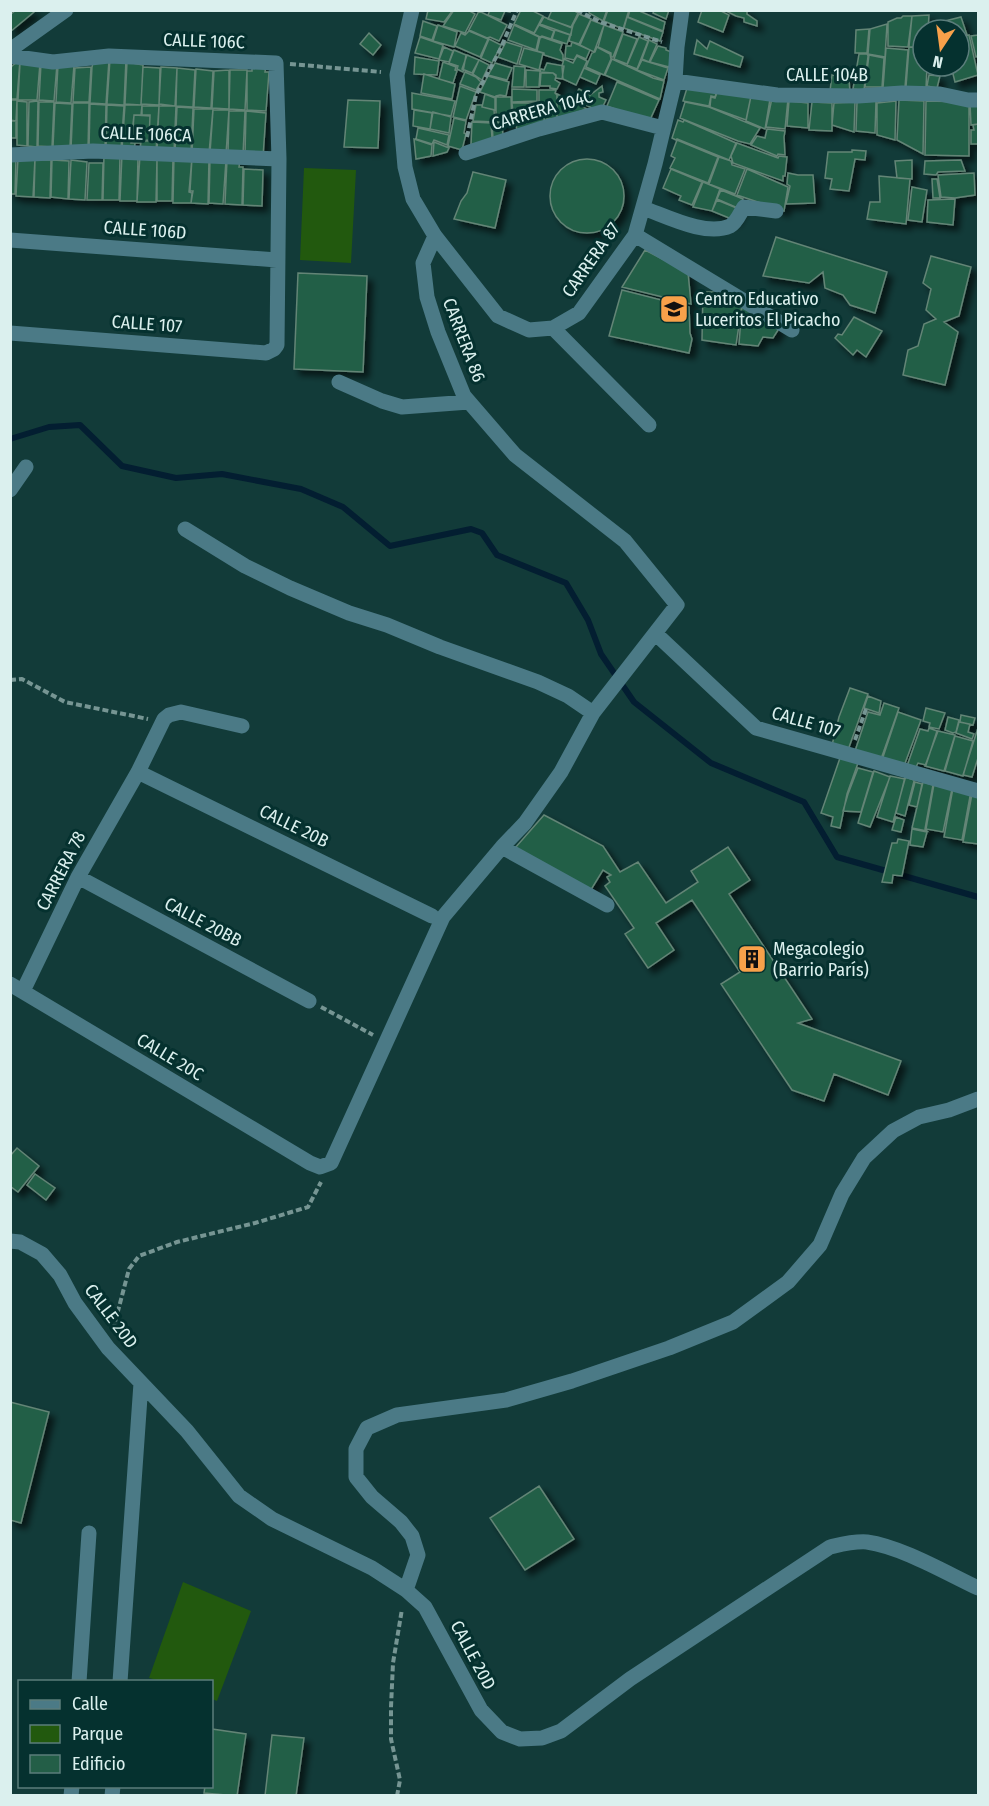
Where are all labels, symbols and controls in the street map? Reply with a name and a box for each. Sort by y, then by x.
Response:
north arrow [911,18,971,78]
street label: CALLE 106C [163,29,245,53]
text: N [931,52,945,72]
street label: CALLE 104B [786,64,868,86]
street label: CARRERA 104C [489,85,595,135]
street label: CALLE 106CA [100,121,192,147]
street label: CALLE 106D [103,216,187,244]
street label: CARRERA 87 [557,218,625,302]
place label: Centro Educativo Luceritos El Picacho [695,288,840,331]
school or university icon: Centro Educativo Luceritos El Picacho [658,293,690,325]
street label: CARRERA 86 [438,295,490,385]
street label: CALLE 107 [111,311,183,337]
street label: CALLE 107 [769,702,843,742]
street label: CALLE 20B [256,800,332,852]
street label: CARRERA 78 [32,828,90,914]
street label: CALLE 20BB [161,893,245,952]
place label: Megacolegio (Barrio París) [773,938,869,981]
building icon: Megacolegio (Barrio París) [736,943,768,975]
street label: CALLE 20C [133,1029,207,1085]
street label: CALLE 20D [80,1279,142,1353]
street label: CALLE 20D [446,1617,500,1693]
legend [18,1680,213,1788]
text: Calle [72,1693,108,1715]
text: Parque [72,1723,123,1745]
text: Edificio [72,1753,125,1775]

